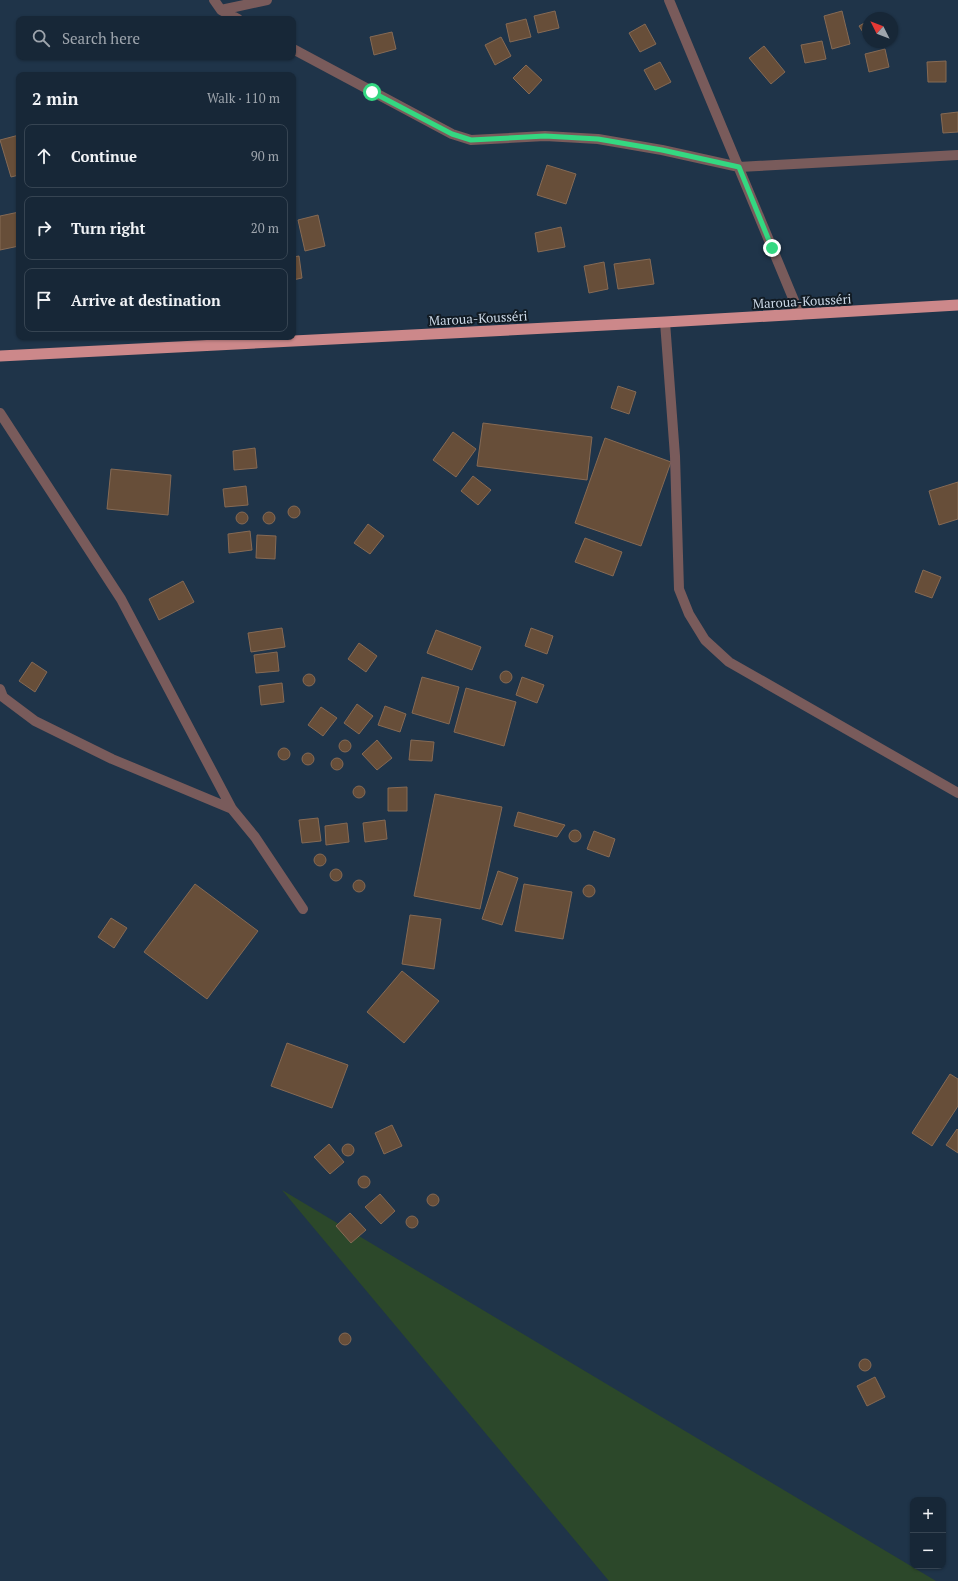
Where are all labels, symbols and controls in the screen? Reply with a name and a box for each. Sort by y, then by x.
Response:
north arrow [862,12,898,48]
search box [16,16,296,60]
icon: search [30,27,52,49]
text: Search here [62,28,140,48]
route start [363,83,381,101]
text: 2 min [32,87,79,110]
text: Walk · 110 m [207,89,280,107]
icon: ahead [33,145,55,167]
text: Continue [71,146,137,166]
text: 90 m [251,147,279,165]
icon: right [33,217,55,239]
text: Turn right [71,218,146,238]
text: 20 m [251,219,279,237]
route end [763,239,781,257]
icon: arrive [33,289,55,311]
street label: Maroua-Kousséri [752,289,852,313]
text: Arrive at destination [71,290,221,310]
street label: Maroua-Kousséri [428,306,528,330]
map controls [910,1497,946,1569]
button: + [910,1497,946,1533]
button: − [910,1533,946,1569]

